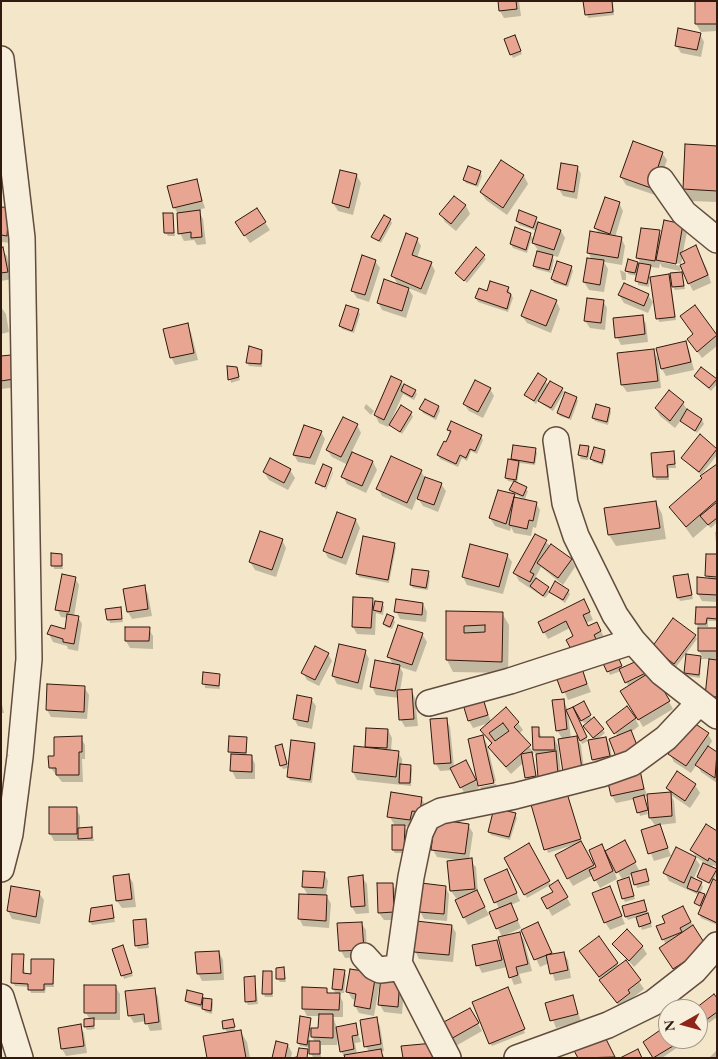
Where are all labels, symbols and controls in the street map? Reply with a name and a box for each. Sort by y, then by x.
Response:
north arrow [658,999,708,1049]
text: N [659,1019,679,1032]

